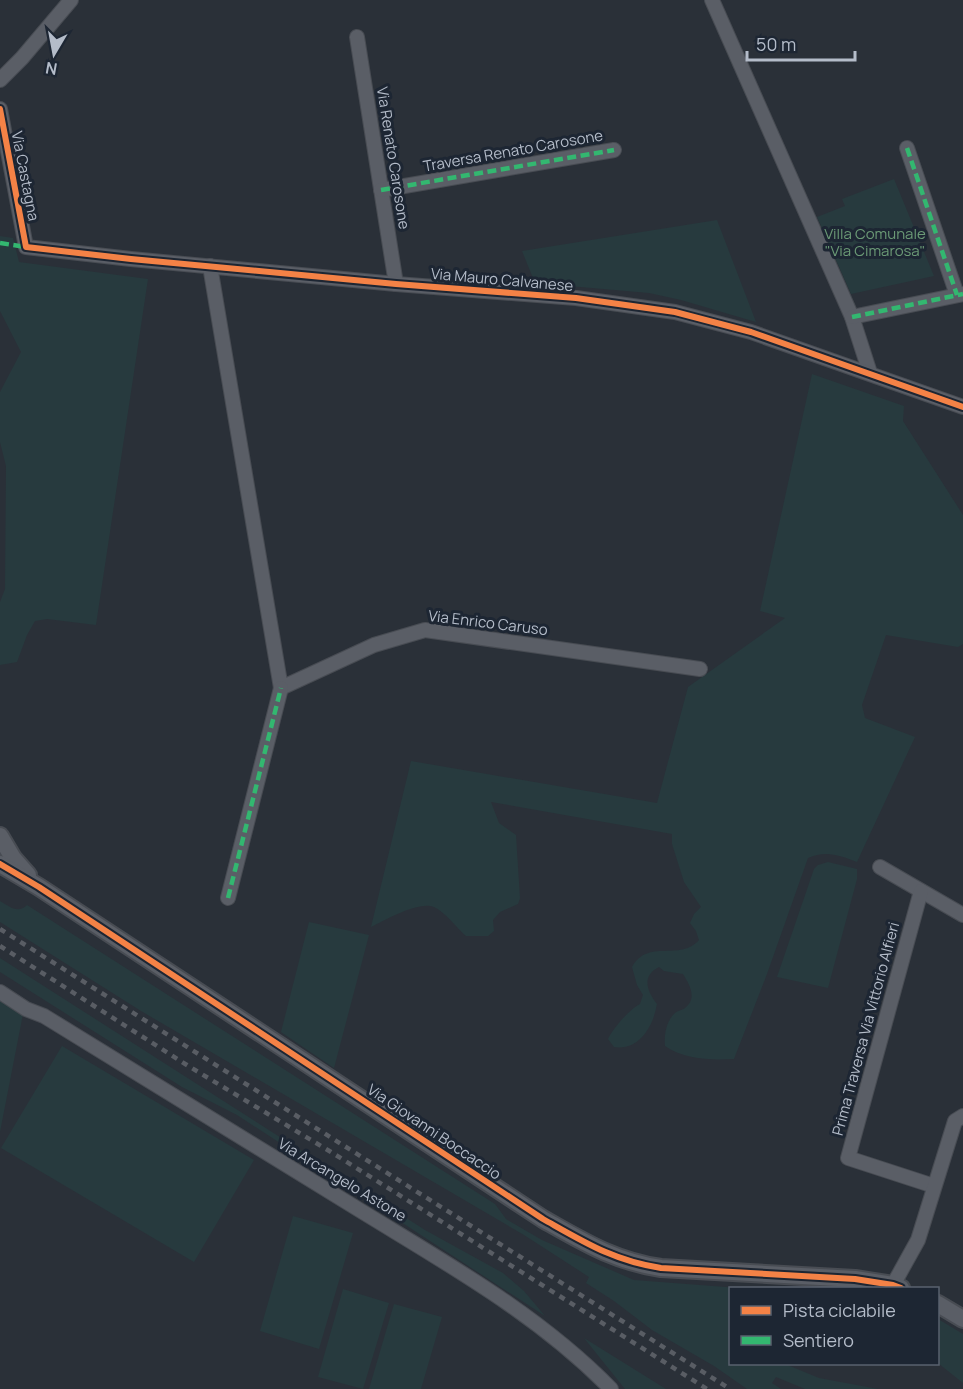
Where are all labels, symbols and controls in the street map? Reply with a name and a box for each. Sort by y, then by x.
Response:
north arrow [24,24,84,84]
scale bar [747,24,855,62]
text: 50 m [756,32,796,56]
text: N [44,57,59,81]
street label: Via Renato Carosone [372,85,415,231]
street label: Traversa Renato Carosone [421,124,605,177]
street label: Via Castagna [7,129,44,223]
park label: Villa Comunale "Via Cimarosa" [824,223,926,261]
street label: Via Mauro Calvanese [430,263,574,296]
street label: Via Enrico Caruso [427,605,549,640]
street label: Prima Traversa Via Vittorio Alfieri [827,920,904,1138]
street label: Via Giovanni Boccaccio [363,1079,505,1184]
street label: Via Arcangelo Astone [274,1133,411,1226]
legend [729,1287,939,1365]
text: Pista ciclabile [783,1298,896,1322]
text: Sentiero [783,1328,854,1352]

